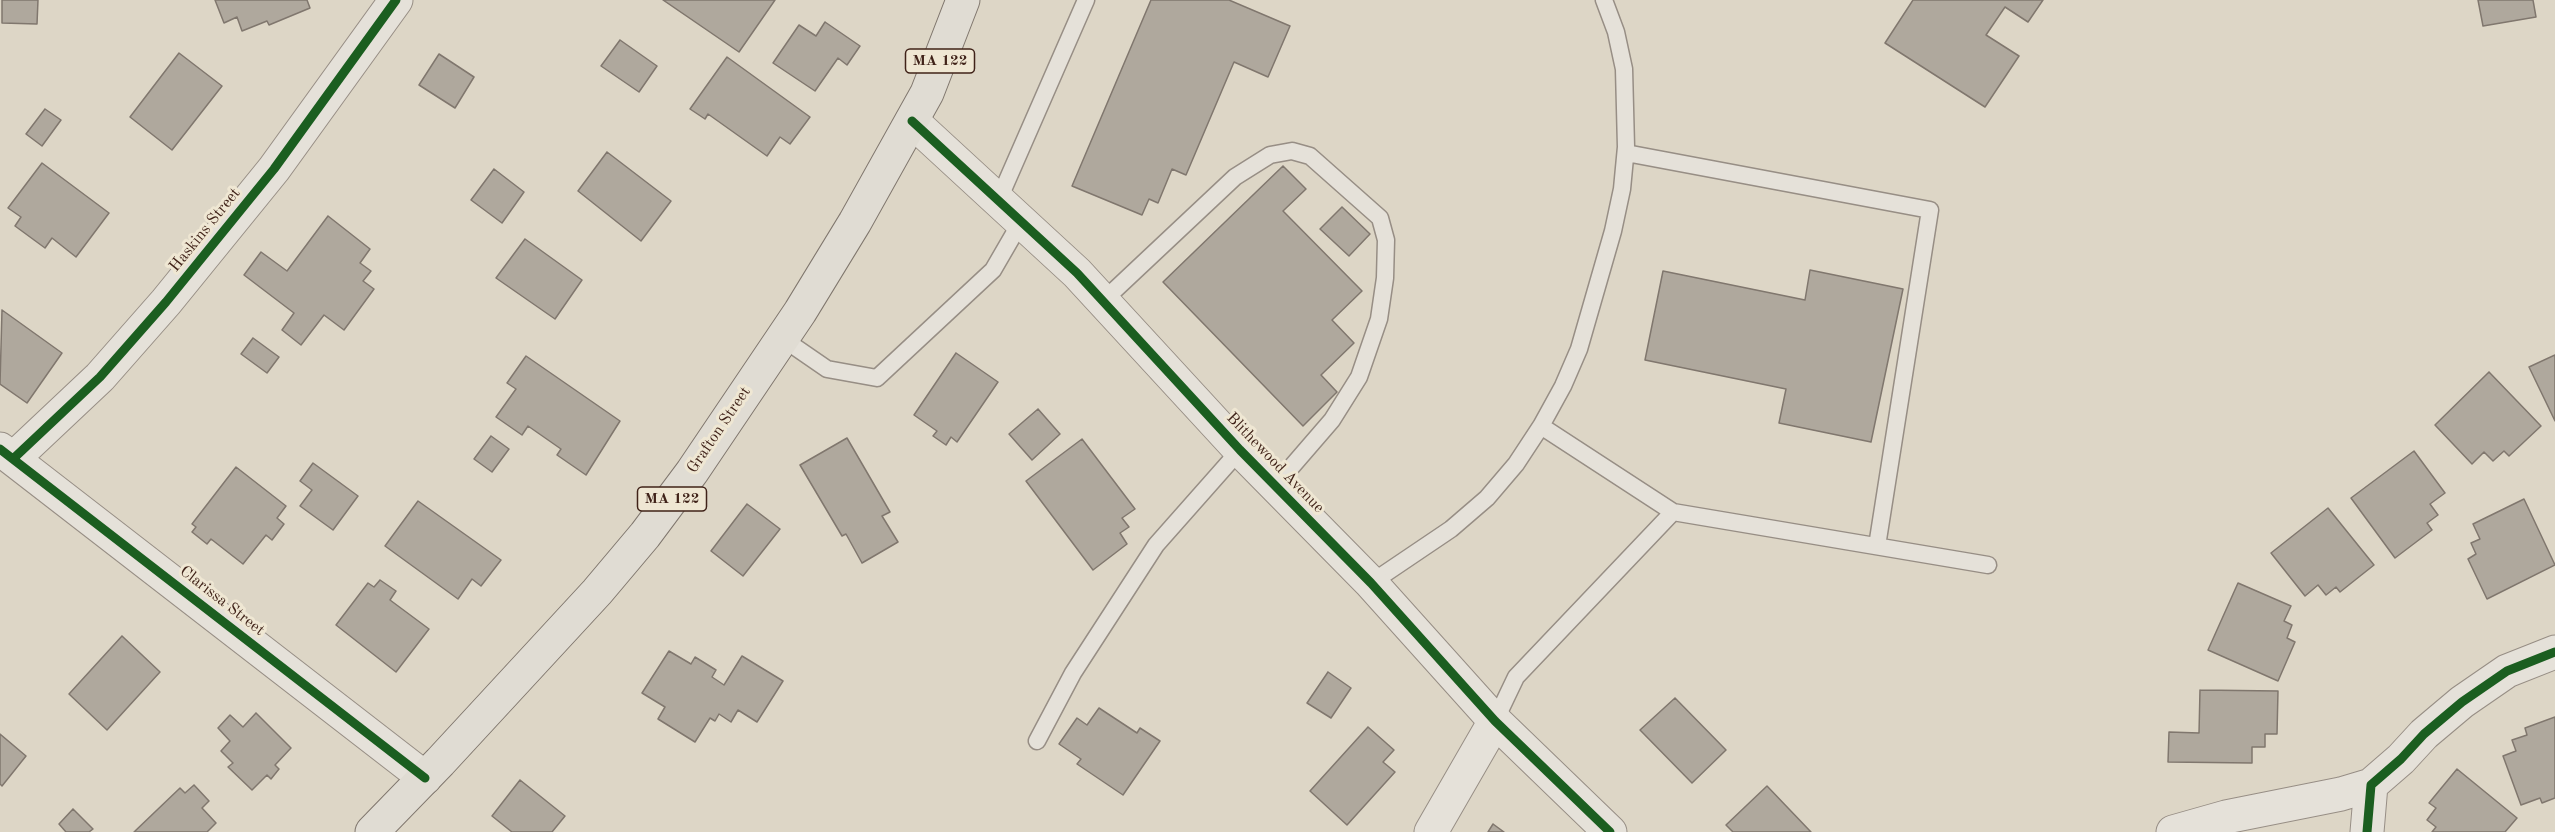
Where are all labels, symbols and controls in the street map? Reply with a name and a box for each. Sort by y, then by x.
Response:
road number: MA 122 [906,49,974,73]
street label: Haskins Street [165,184,245,276]
street label: Grafton Street [683,383,755,477]
street label: Blithewood Avenue [1222,409,1328,517]
road number: MA 122 [638,487,706,511]
street label: Clarissa Street [176,562,268,640]

